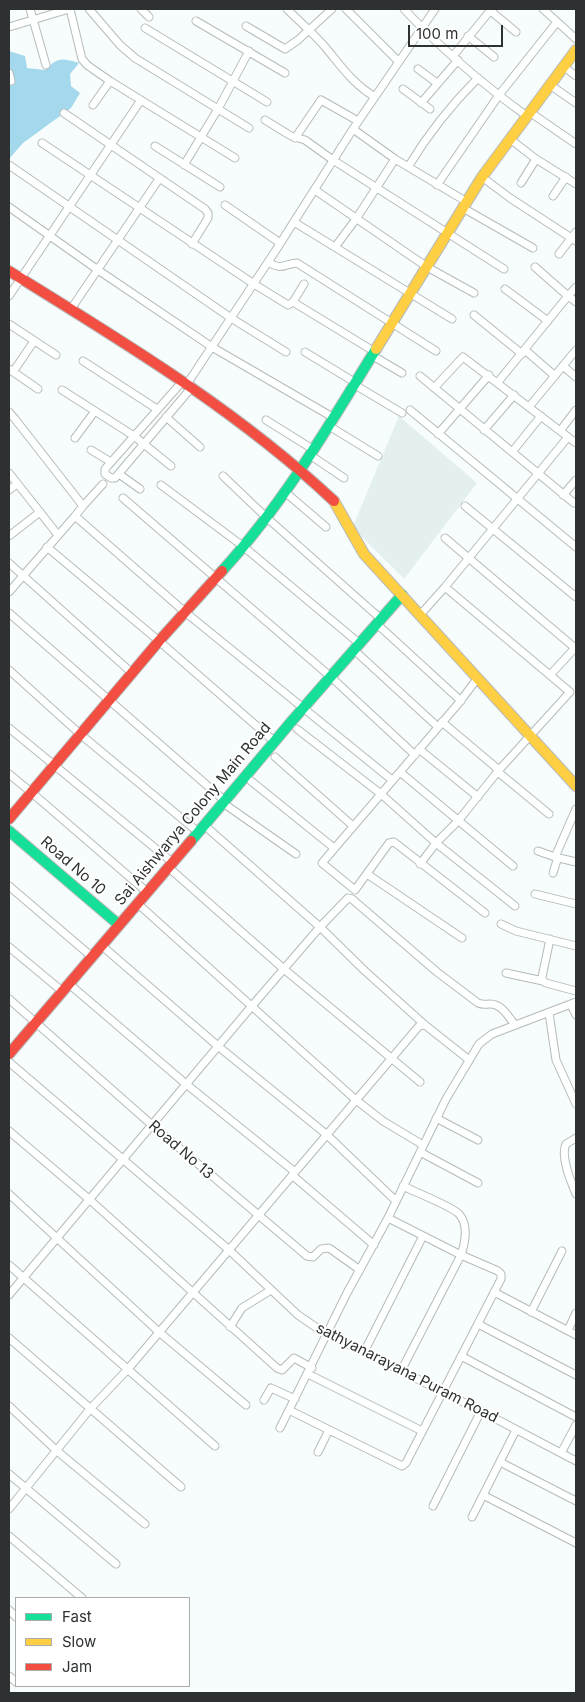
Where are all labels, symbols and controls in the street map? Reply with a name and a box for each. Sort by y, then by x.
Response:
scale bar [410,15,505,47]
text: 100 m [416,24,458,43]
street label: Sai Aishwarya Colony Main Road [111,719,275,909]
street label: Road No 10 [37,833,109,899]
street label: Road No 13 [145,1117,217,1183]
street label: sathyanarayana Puram Road [313,1319,501,1427]
legend [15,1597,190,1687]
text: Fast [62,1607,92,1626]
text: Slow [62,1632,96,1651]
text: Jam [62,1657,92,1676]

